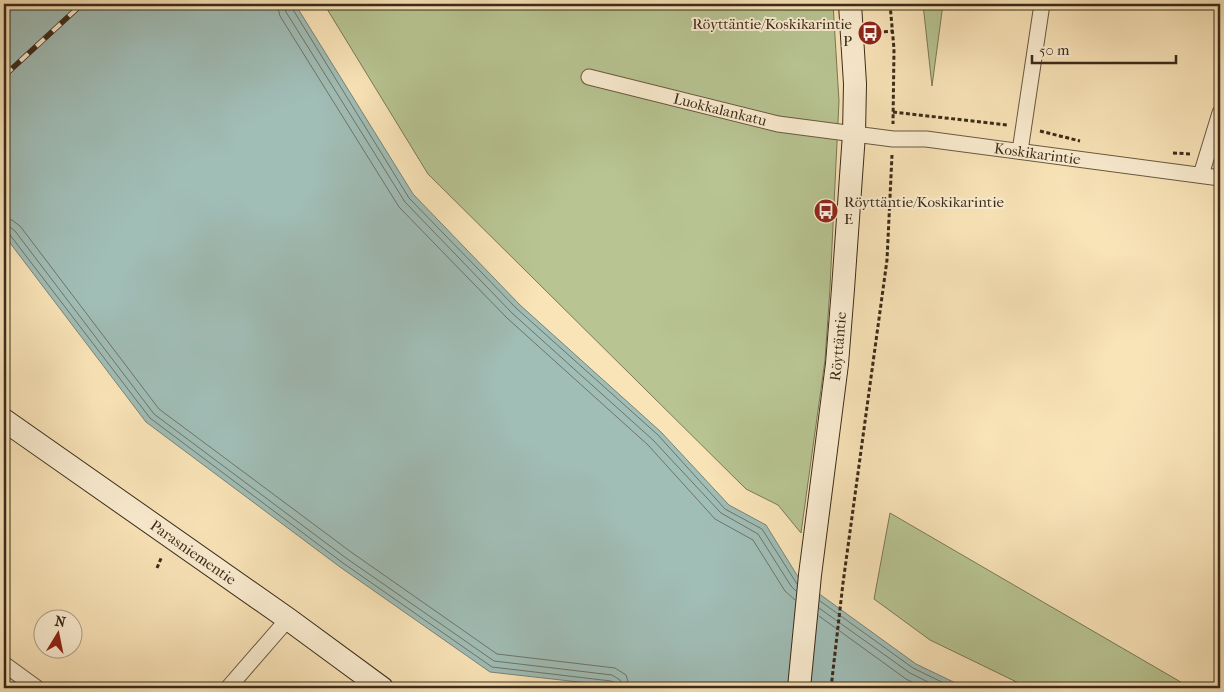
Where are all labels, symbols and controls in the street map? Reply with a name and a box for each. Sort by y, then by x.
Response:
place label: Röyttäntie/Koskikarintie P [692,15,853,50]
bus stop icon: Röyttäntie/Koskikarintie P [857,20,883,46]
scale bar [1032,32,1175,64]
text: 50 m [1039,41,1070,59]
street label: Luokkalankatu [671,89,769,130]
street label: Koskikarintie [993,139,1082,168]
place label: Röyttäntie/Koskikarintie E [844,193,1004,228]
bus stop icon: Röyttäntie/Koskikarintie E [813,198,839,224]
street label: Röyttäntie [826,311,850,382]
street label: Parasniementie [147,516,240,589]
north arrow [32,610,82,660]
text: N [53,612,67,631]

